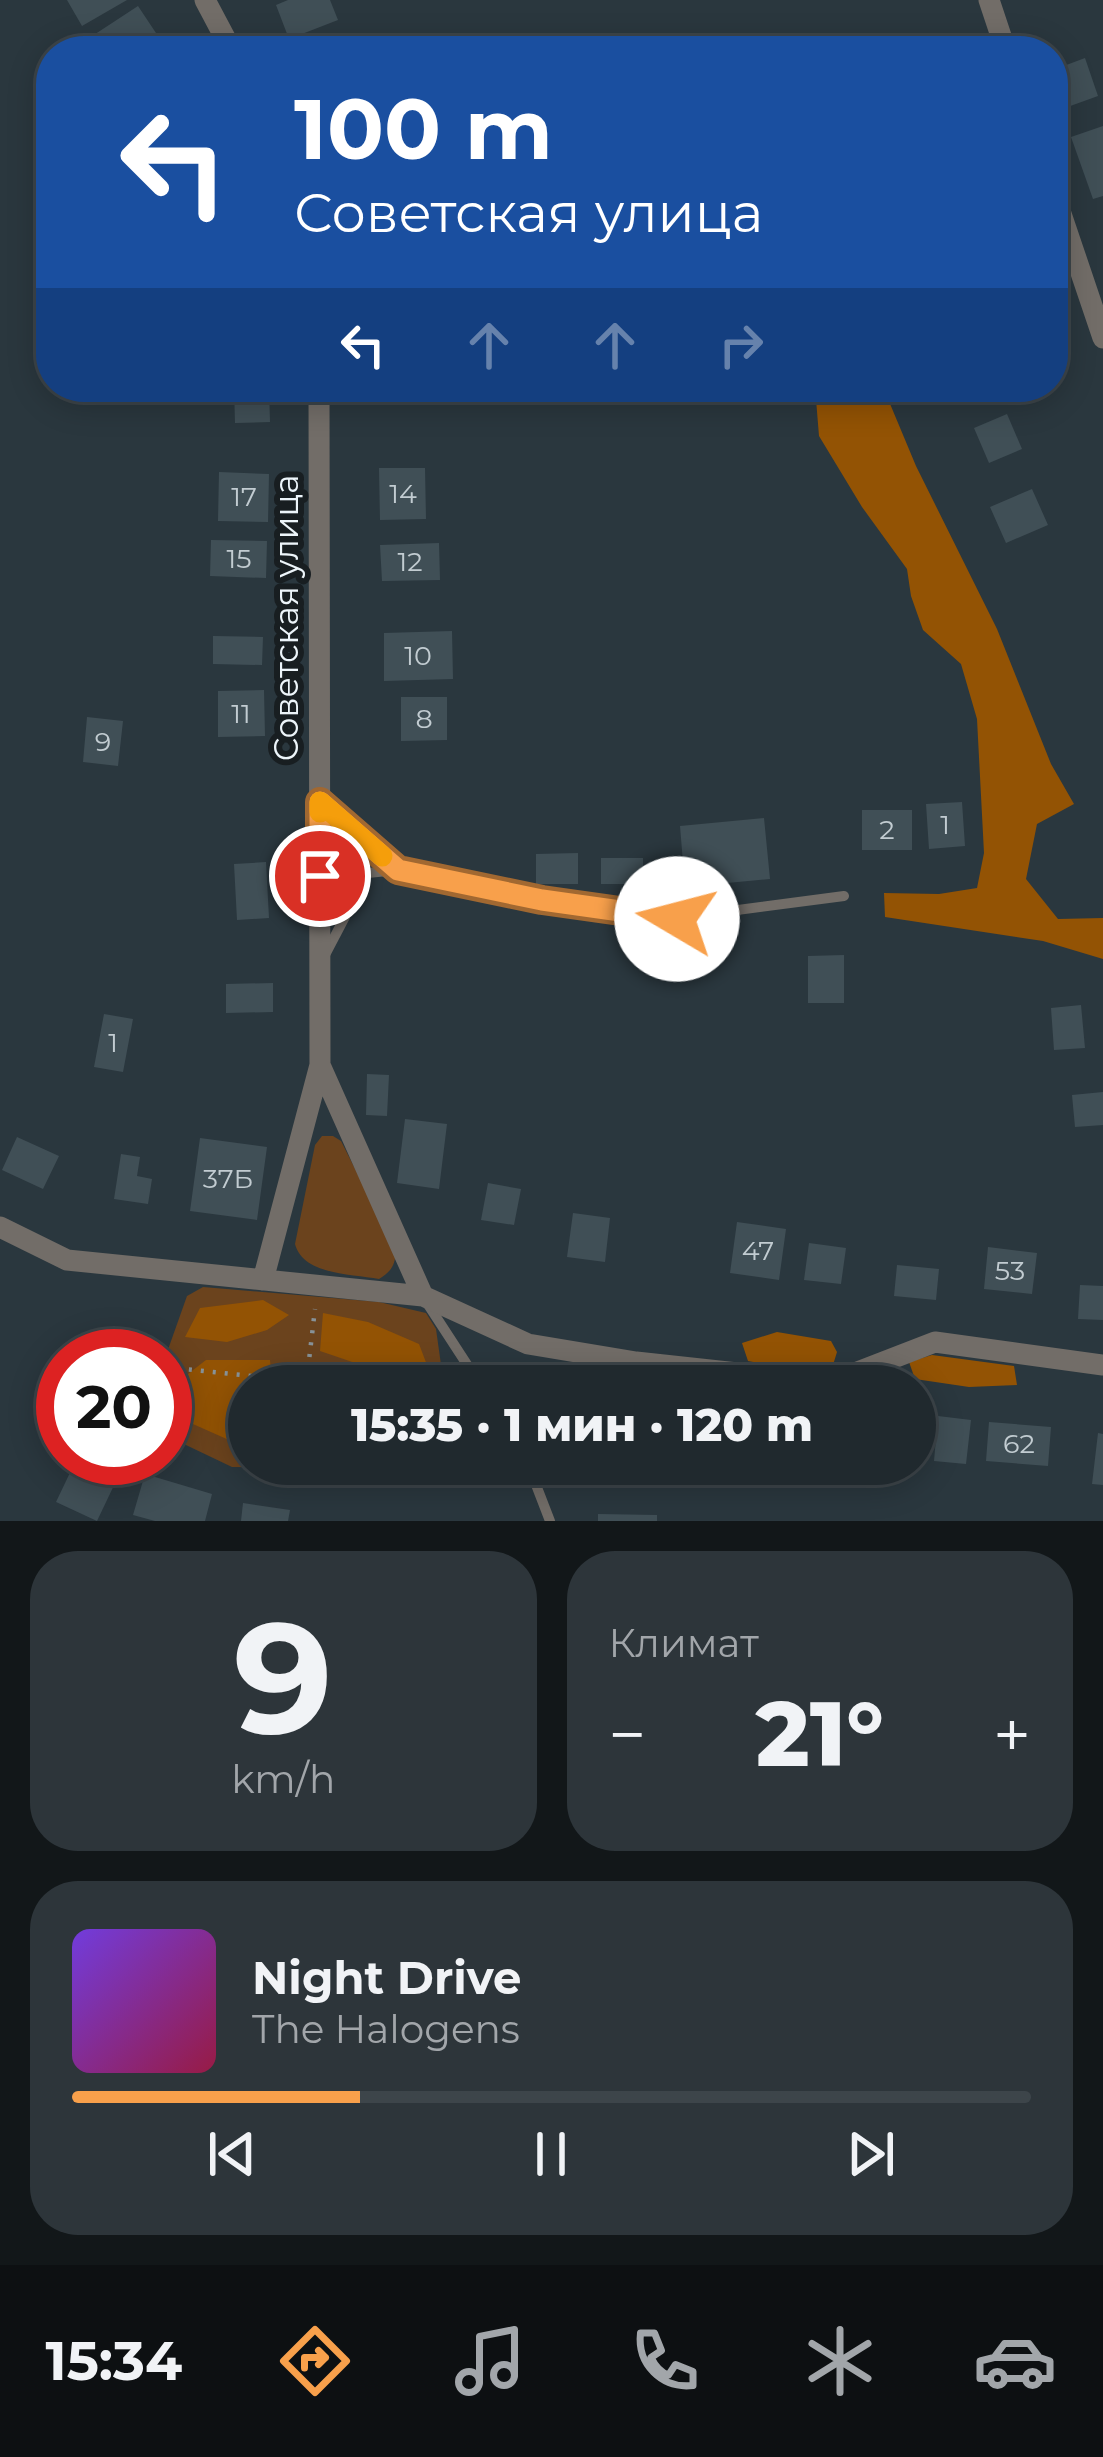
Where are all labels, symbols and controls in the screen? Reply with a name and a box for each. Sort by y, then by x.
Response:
text: 100 m [294,78,553,180]
icon: left [96,84,252,240]
text: Советская улица [294,180,763,246]
icon: left [330,312,396,378]
icon: ahead [456,312,522,378]
icon: ahead [582,312,648,378]
icon: right [708,312,774,378]
street label: Советская улица [266,475,306,761]
house number: 14 [389,477,417,510]
house number: 17 [231,480,257,513]
house number: 15 [226,542,252,575]
house number: 12 [397,545,423,578]
house number: 10 [404,639,432,672]
house number: 11 [231,697,251,730]
house number: 8 [415,702,433,735]
house number: 9 [95,725,111,758]
house number: 1 [940,808,950,841]
house number: 2 [879,813,895,846]
pin [269,825,371,927]
icon: arrive [287,843,353,909]
position arrow [614,856,740,982]
house number: 1 [108,1026,118,1059]
house number: 37Б [203,1162,253,1195]
house number: 47 [742,1234,774,1267]
house number: 53 [995,1254,1025,1287]
speed limit sign: 20 [36,1329,192,1485]
text: 15:35 · 1 мин · 120 m [351,1397,813,1452]
house number: 62 [1003,1427,1035,1460]
text: 9 [234,1582,333,1772]
text: Климат [609,1619,759,1667]
text: 21° [756,1679,884,1789]
text: − [609,1694,646,1775]
text: + [993,1694,1031,1775]
text: km/h [231,1755,335,1803]
text: Night Drive [252,1950,521,2005]
text: The Halogens [252,2005,520,2053]
icon: previous [199,2121,265,2187]
icon: pause [518,2121,584,2187]
icon: next [838,2121,904,2187]
icon: directions [273,2319,357,2403]
icon: music [448,2319,532,2403]
icon: phone [623,2319,707,2403]
icon: climate [798,2319,882,2403]
icon: car [973,2319,1057,2403]
text: 15:34 [46,2328,182,2394]

